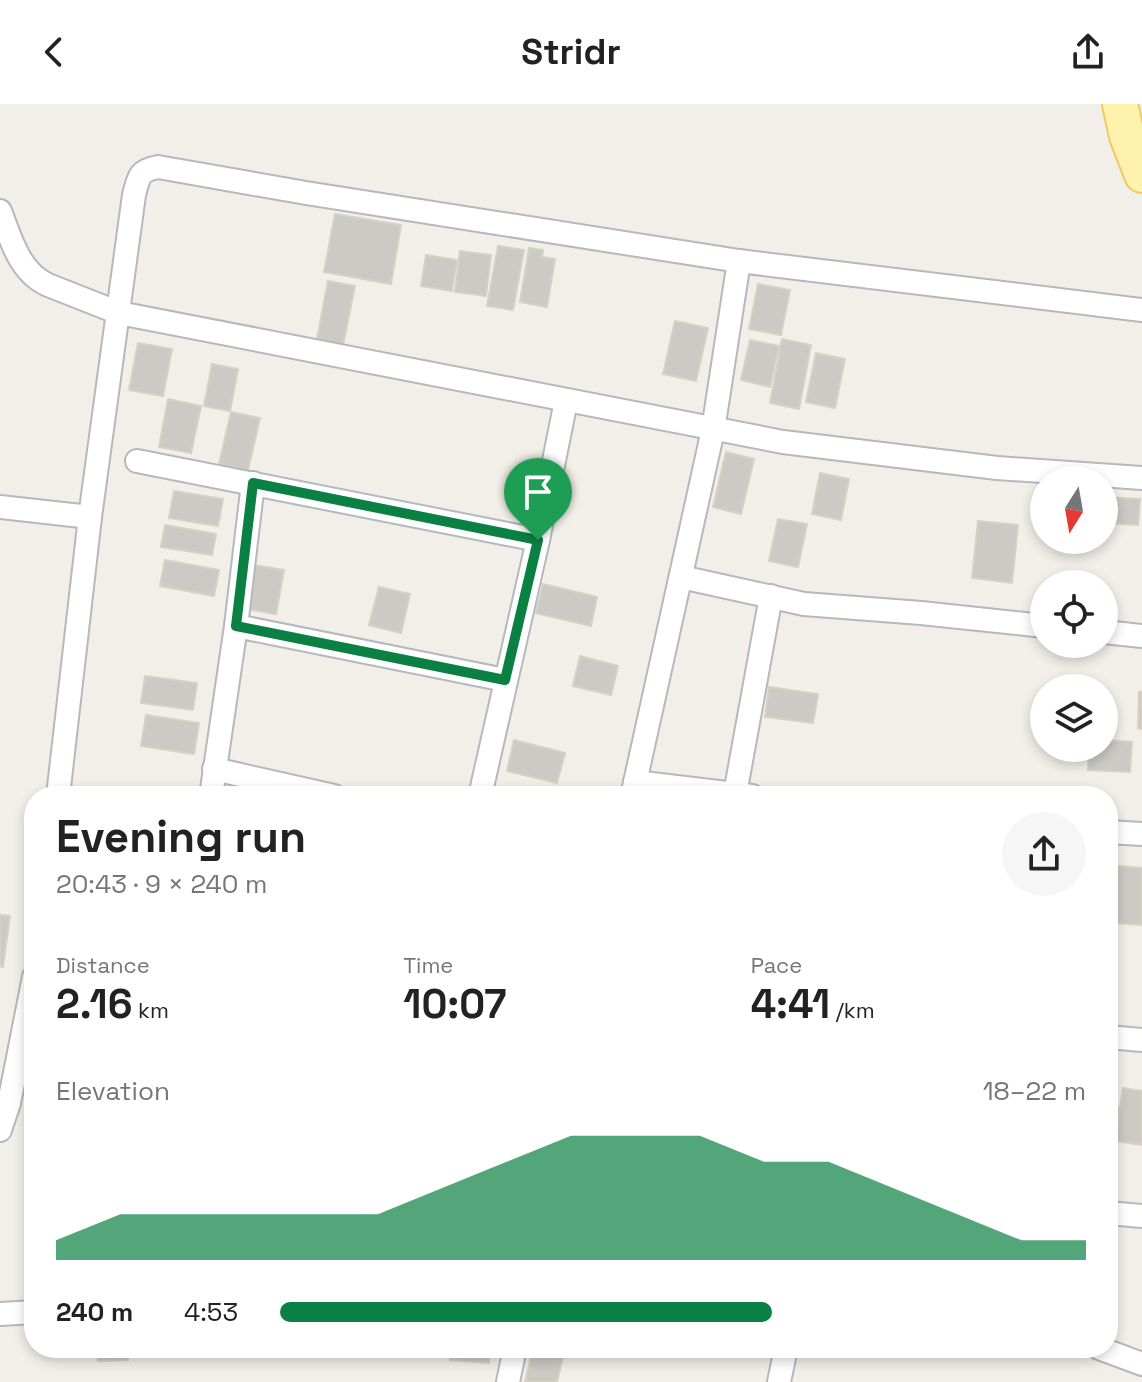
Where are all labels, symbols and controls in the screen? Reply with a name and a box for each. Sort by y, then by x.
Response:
text: Stridr [521,29,621,75]
icon: back [32,30,76,74]
icon: share [1066,30,1110,74]
pin [504,458,572,540]
north arrow [1030,466,1118,554]
map controls [1030,466,1118,762]
icon: arrive [516,470,560,514]
button: locate [1030,570,1118,658]
button: layers [1030,674,1118,762]
text: Evening run [56,809,306,865]
button: share [1002,812,1086,896]
text: 20:43 · 9 × 240 m [56,867,267,901]
text: Distance [56,951,150,979]
text: Time [403,951,453,979]
text: Pace [751,951,802,979]
text: 2.16 [56,979,132,1030]
text: 10:07 [403,979,507,1030]
text: 4:41 [751,979,830,1030]
text: km [132,996,169,1024]
text: /km [830,996,875,1024]
text: Elevation [56,1074,170,1108]
text: 18–22 m [983,1074,1086,1108]
text: 240 m [56,1295,133,1329]
text: 4:53 [184,1295,238,1329]

